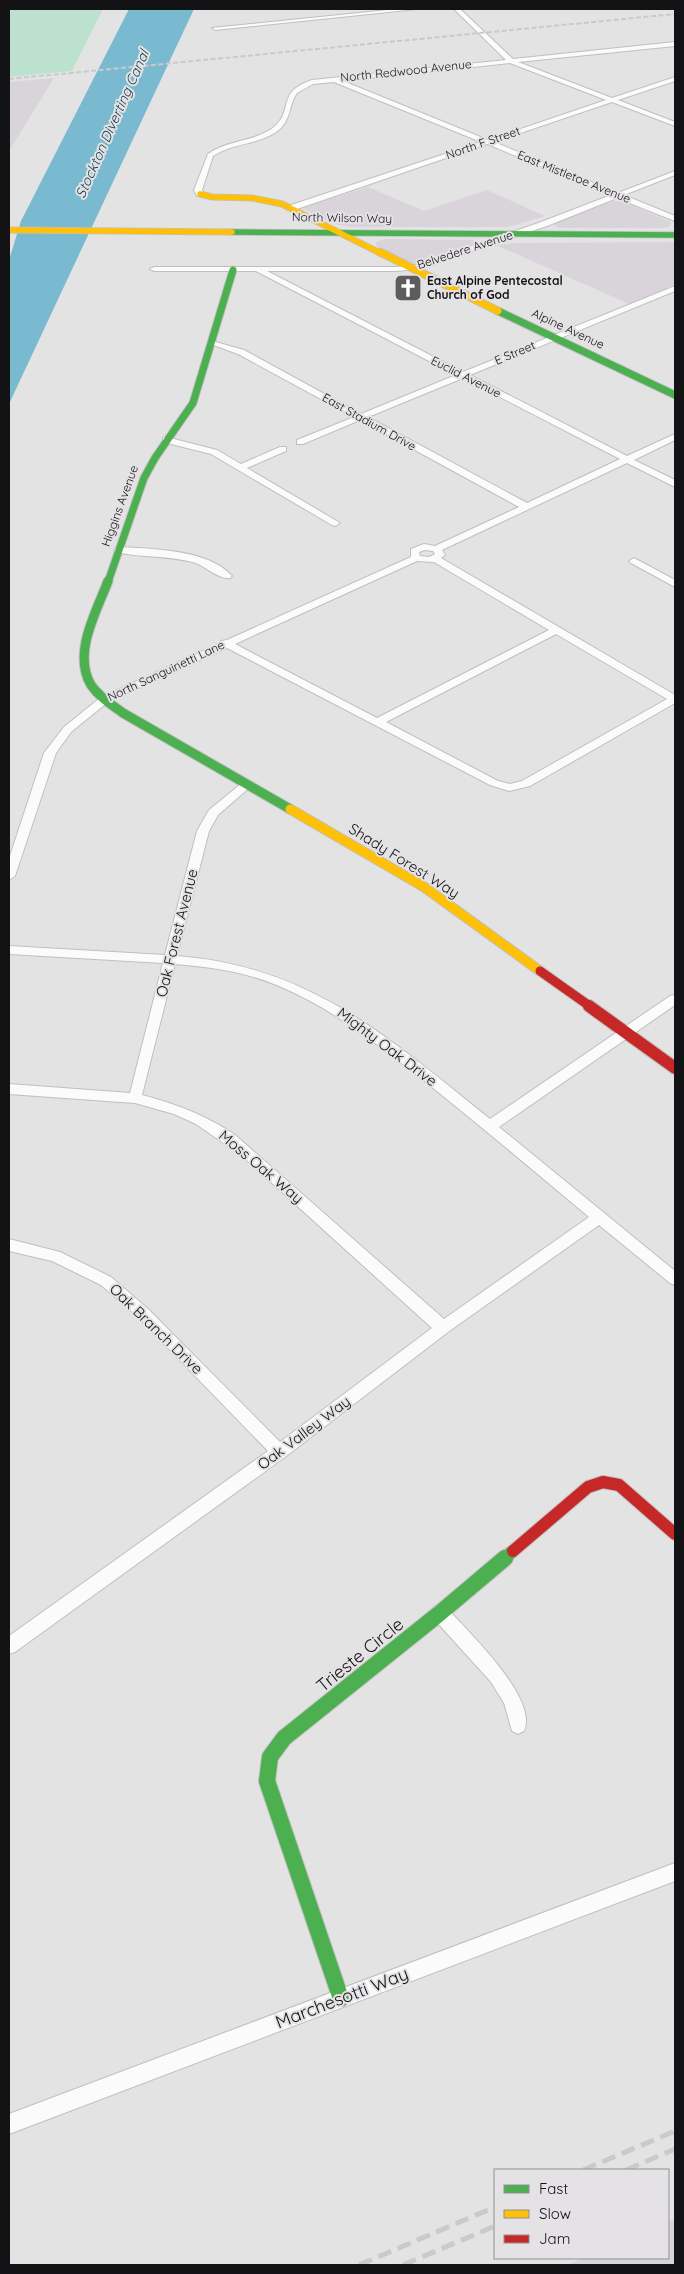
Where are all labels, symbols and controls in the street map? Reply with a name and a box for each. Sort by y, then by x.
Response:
water label: Stockton Diverting Canal [71,45,154,201]
street label: North Redwood Avenue [340,56,473,85]
street label: North F Street [444,123,522,162]
street label: East Mistletoe Avenue [515,147,633,206]
street label: North Wilson Way [292,209,392,226]
street label: Belvedere Avenue [415,227,515,272]
church icon: East Alpine Pentecostal Church of God [393,273,423,303]
place label: East Alpine Pentecostal Church of God [427,273,563,302]
street label: Alpine Avenue [530,305,607,352]
street label: E Street [492,337,537,368]
street label: Euclid Avenue [429,352,504,401]
street label: East Stadium Drive [320,390,419,454]
street label: Higgins Avenue [98,463,141,549]
street label: North Sanguinetti Lane [105,637,227,704]
street label: Shady Forest Way [345,819,463,902]
street label: Oak Forest Avenue [151,867,202,999]
street label: Mighty Oak Drive [334,1003,441,1090]
street label: Moss Oak Way [215,1126,307,1207]
street label: Oak Branch Drive [106,1279,207,1378]
street label: Oak Valley Way [254,1392,354,1474]
street label: Trieste Circle [311,1612,408,1697]
street label: Marchesotti Way [272,1962,412,2033]
legend [494,2169,669,2259]
text: Fast [539,2179,568,2198]
text: Slow [539,2204,571,2223]
text: Jam [539,2229,570,2248]

